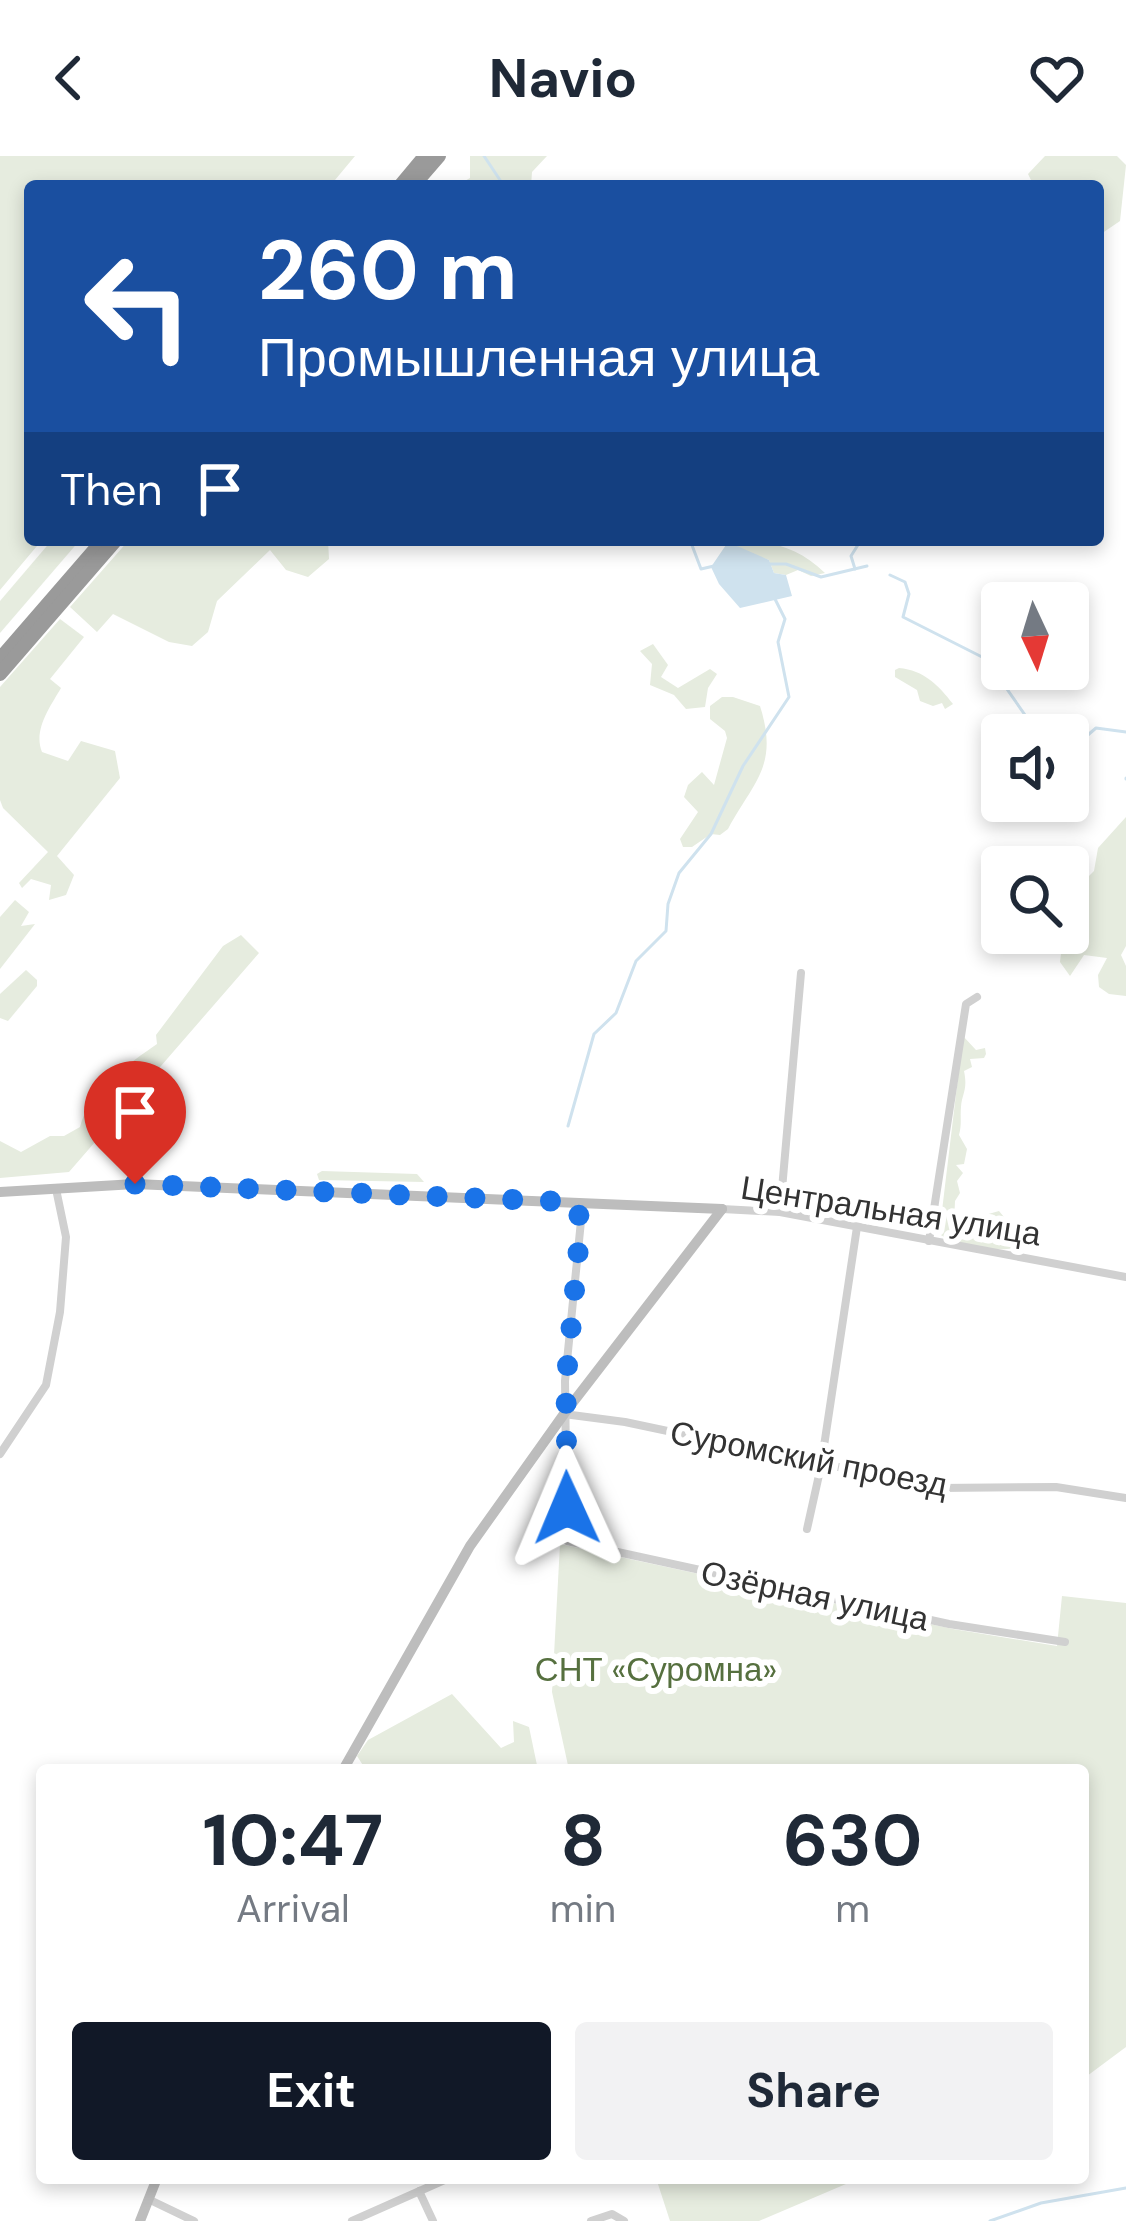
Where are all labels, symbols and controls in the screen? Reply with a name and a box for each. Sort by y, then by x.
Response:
text: Navio [489,43,637,114]
icon: back [36,45,102,111]
icon: heart [1024,45,1090,111]
text: 260 m [258,216,518,325]
icon: left [60,228,216,384]
text: Промышленная улица [258,322,819,393]
icon: arrive [187,456,253,522]
text: Then [60,460,163,519]
north arrow [981,582,1089,690]
map controls [981,582,1089,954]
button: sound [981,714,1089,822]
button: search [981,846,1089,954]
pin [84,1061,186,1184]
icon: arrive [102,1079,168,1145]
street label: Центральная улица [738,1166,1045,1256]
street label: Суромский проезд [666,1410,951,1506]
position arrow [504,1445,630,1571]
street label: Озёрная улица [697,1550,933,1641]
park label: СНТ «Суромна» [535,1648,777,1691]
text: 10:47 [203,1794,383,1887]
text: 8 [560,1794,606,1887]
text: 630 [783,1794,922,1887]
text: Arrival [236,1883,350,1934]
text: min [550,1883,616,1934]
text: m [835,1883,870,1934]
button: Exit [72,2022,551,2160]
button: Share [575,2022,1053,2160]

